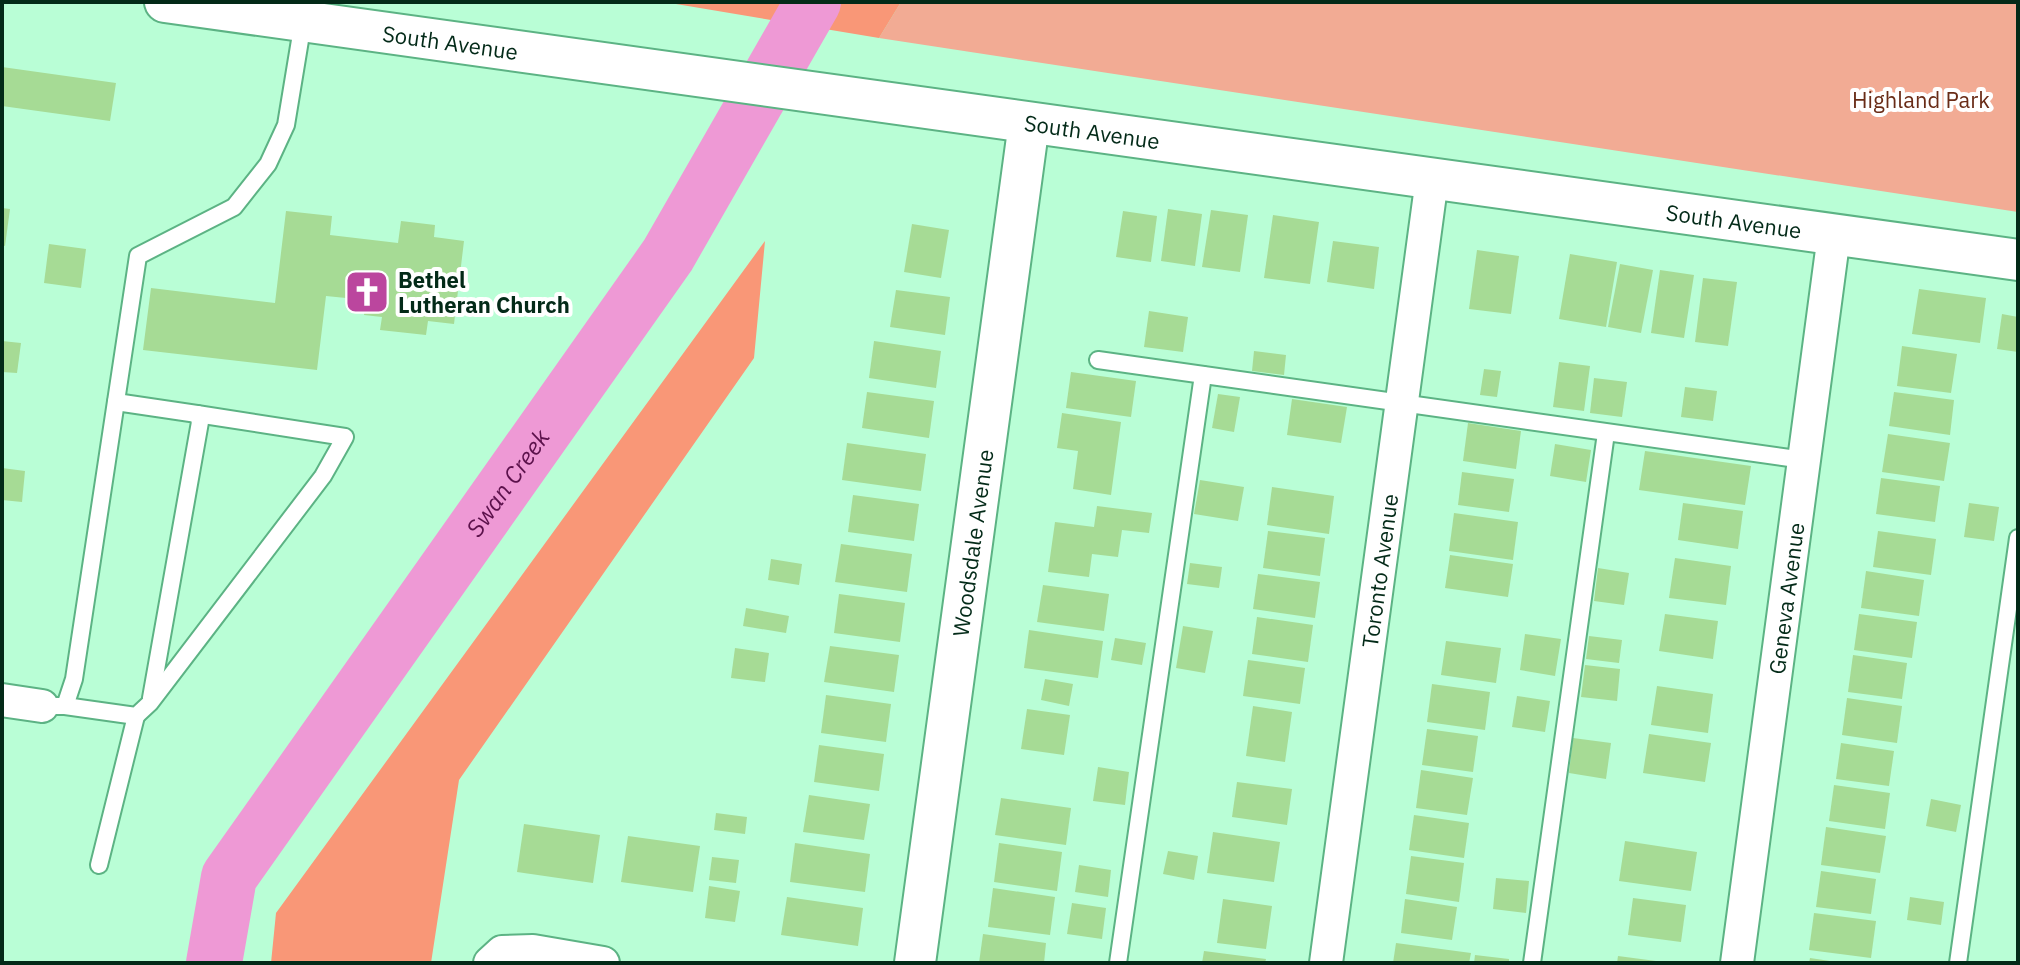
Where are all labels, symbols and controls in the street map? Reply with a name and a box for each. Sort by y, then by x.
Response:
street label: South Avenue [381,18,520,65]
park label: Highland Park [1852,85,1990,114]
street label: South Avenue [1022,107,1162,155]
street label: South Avenue [1664,197,1803,244]
place label: Bethel Lutheran Church [398,265,570,319]
church icon: Bethel Lutheran Church [343,268,391,316]
water label: Swan Creek [458,422,557,543]
street label: Woodsdale Avenue [945,447,999,638]
street label: Toronto Avenue [1354,492,1404,649]
street label: Geneva Avenue [1761,521,1810,676]

